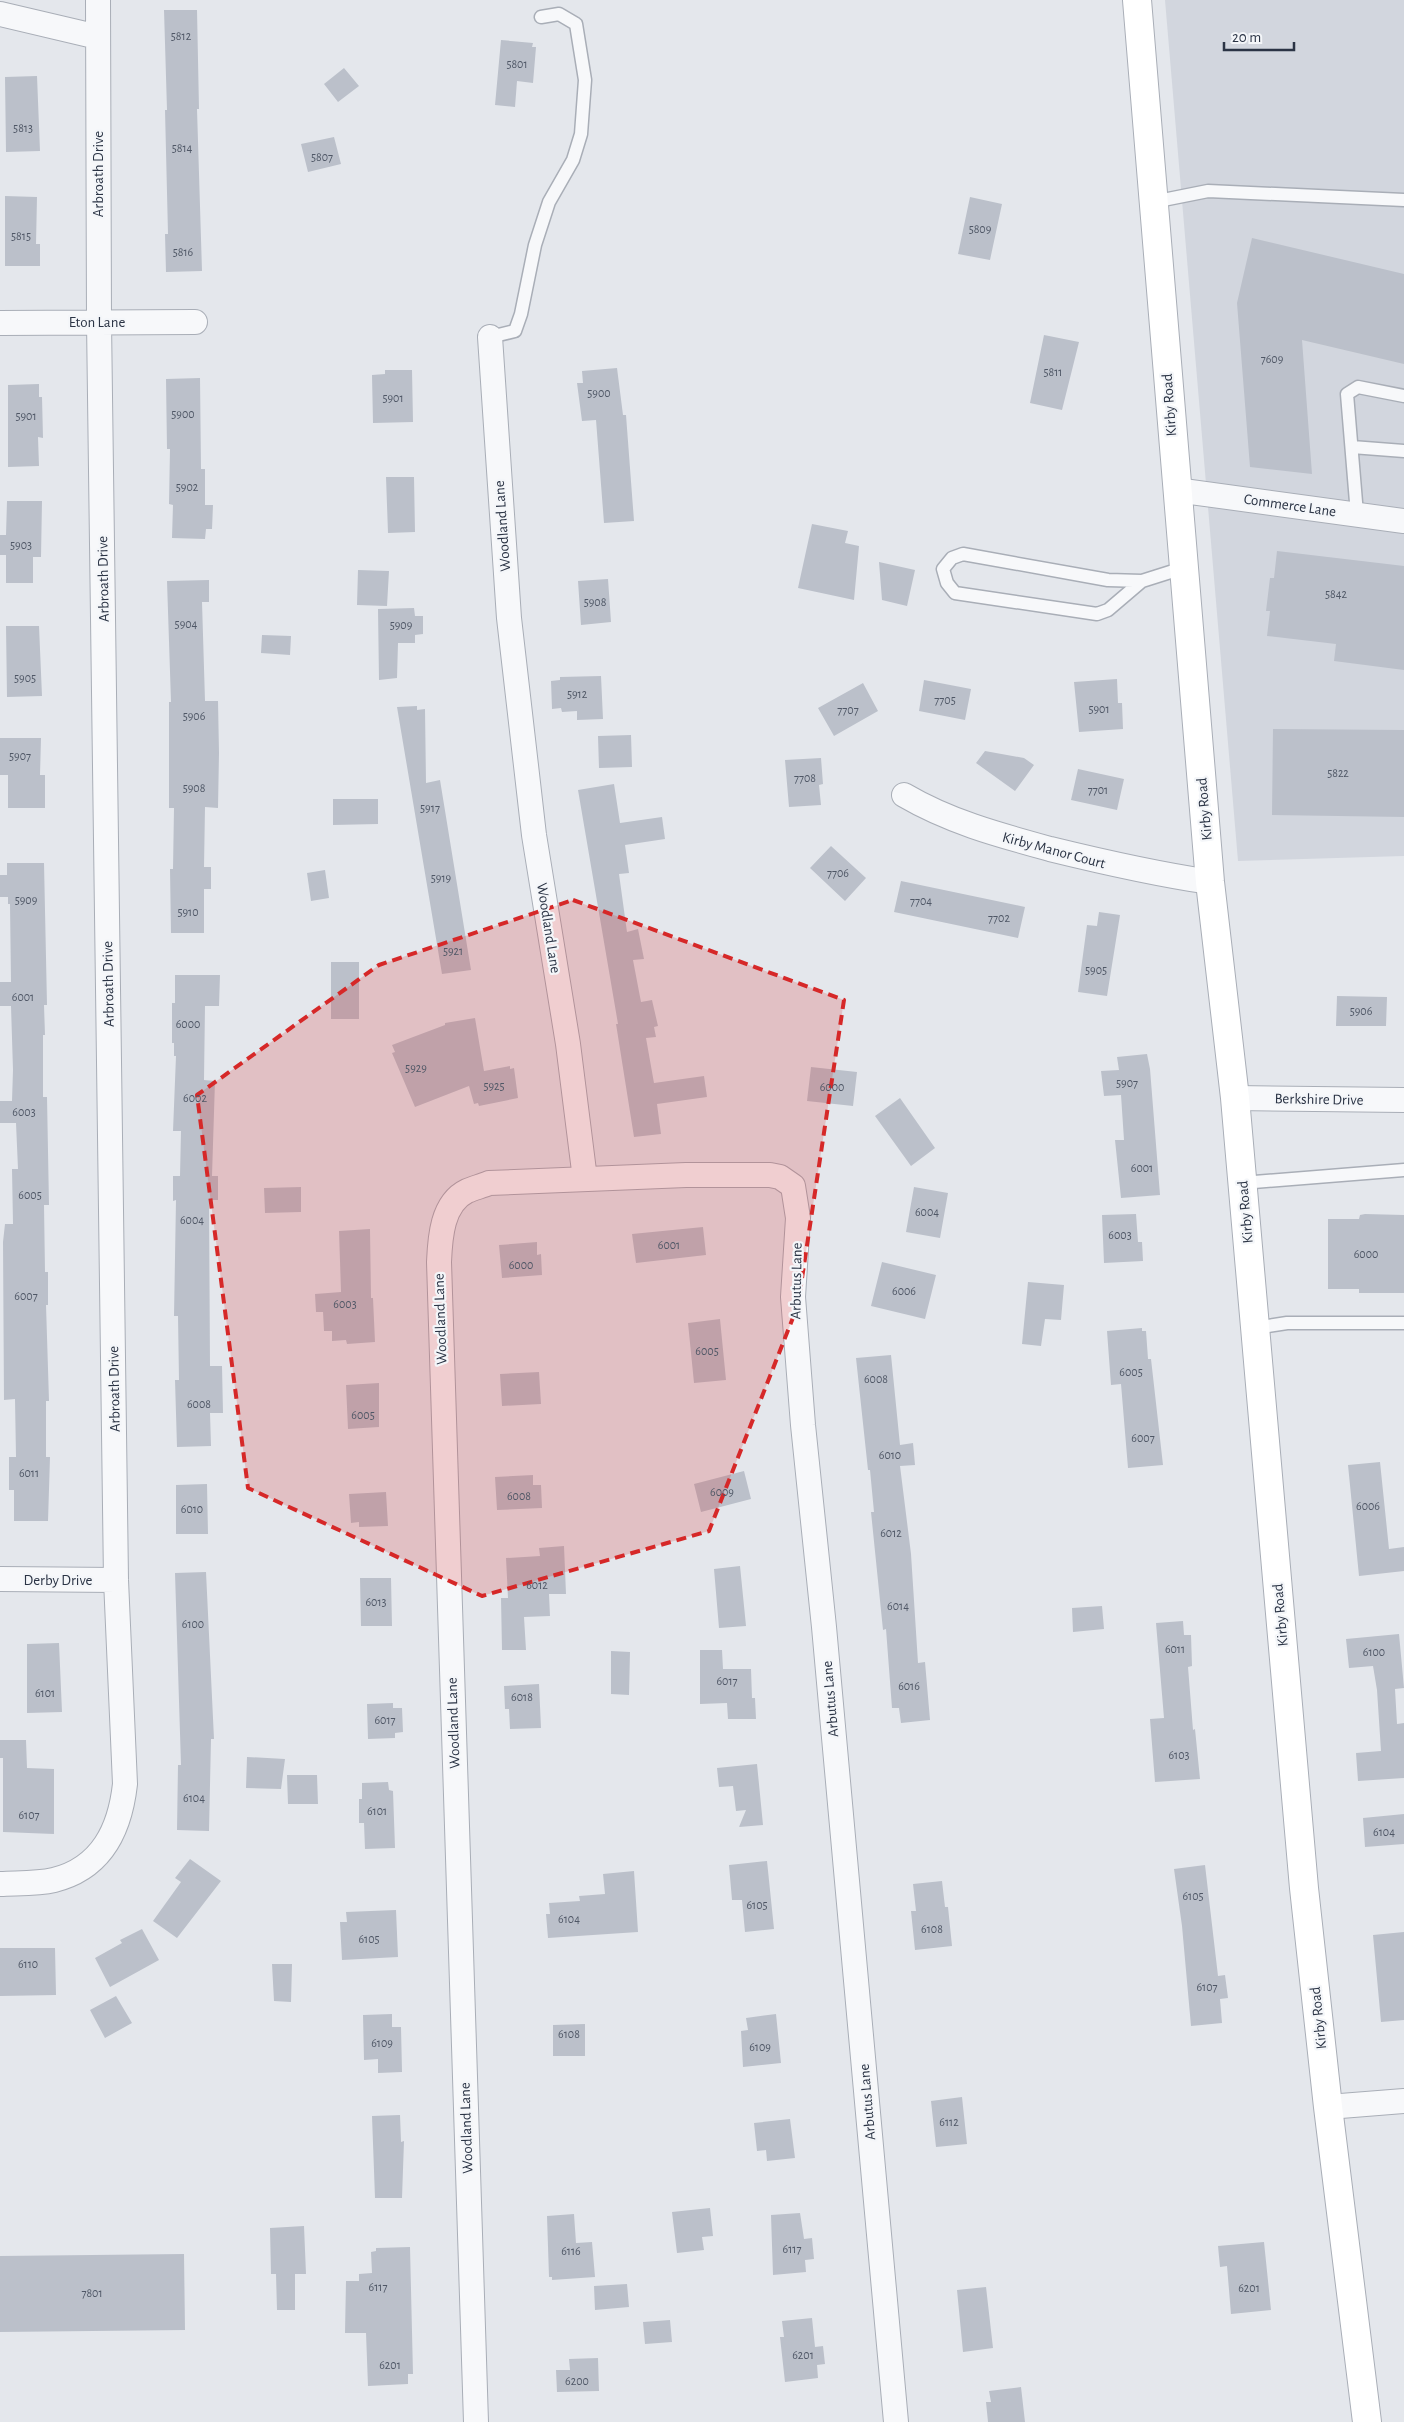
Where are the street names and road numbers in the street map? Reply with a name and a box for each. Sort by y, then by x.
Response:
street label: Arbroath Drive [91,131,106,217]
street label: Eton Lane [69,315,125,330]
street label: Kirby Road [1160,373,1179,437]
street label: Woodland Lane [492,480,513,572]
street label: Commerce Lane [1243,492,1337,519]
street label: Arbroath Drive [95,536,112,622]
street label: Kirby Road [1194,777,1215,841]
street label: Kirby Manor Court [1001,830,1107,871]
street label: Woodland Lane [534,882,563,974]
street label: Arbroath Drive [100,941,117,1027]
street label: Berkshire Drive [1274,1091,1364,1108]
street label: Kirby Road [1235,1180,1256,1244]
street label: Arbutus Lane [788,1242,805,1320]
street label: Woodland Lane [431,1273,450,1365]
street label: Arbroath Drive [106,1346,123,1432]
street label: Derby Drive [23,1573,93,1588]
street label: Kirby Road [1270,1583,1291,1647]
street label: Arbutus Lane [820,1660,841,1738]
street label: Woodland Lane [444,1677,463,1769]
street label: Kirby Road [1308,1986,1329,2050]
street label: Arbutus Lane [857,2063,878,2141]
street label: Woodland Lane [457,2082,476,2174]

